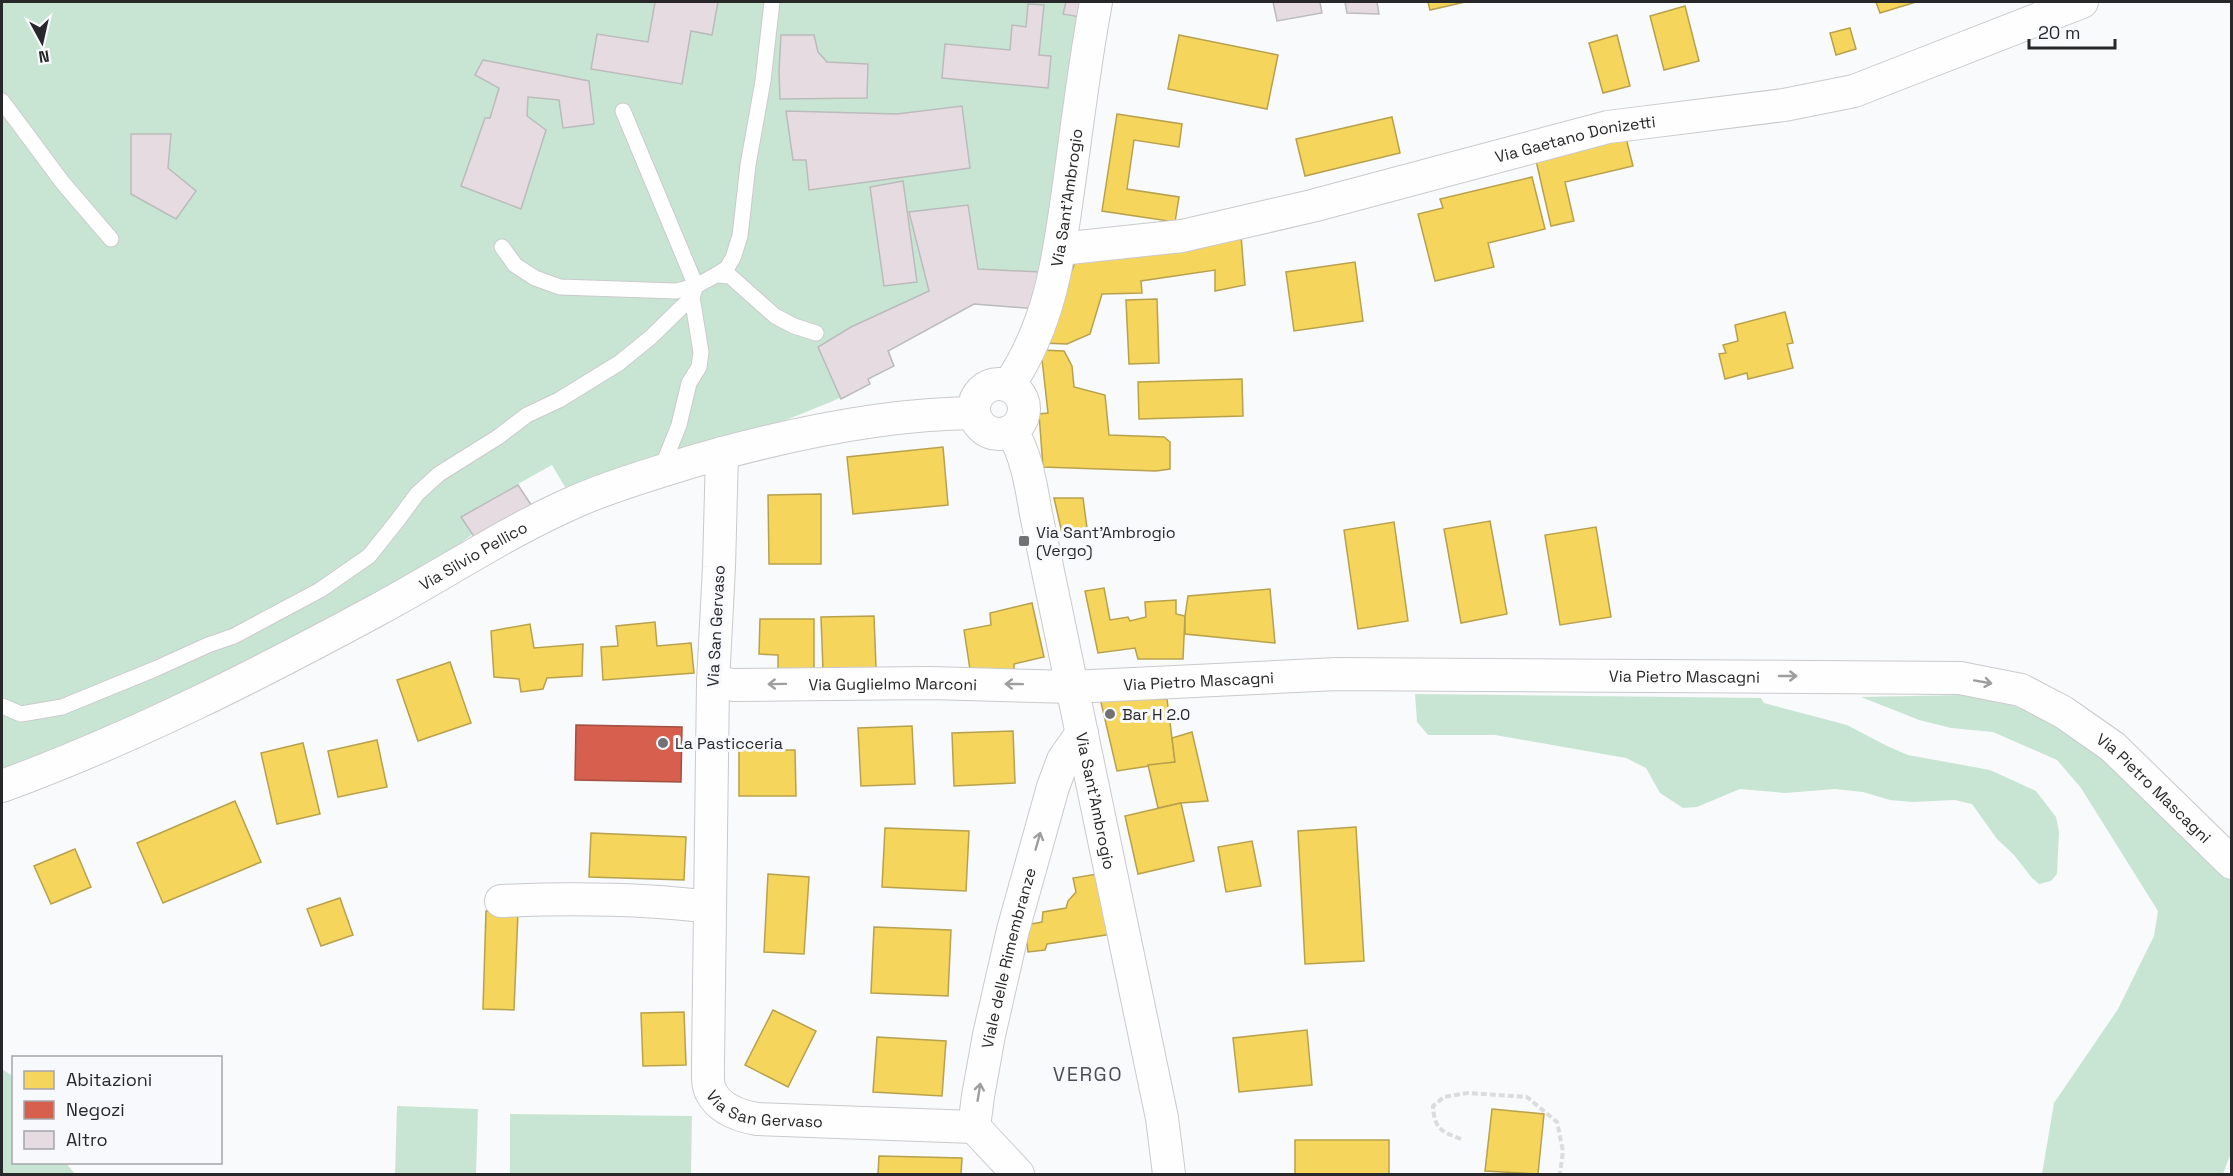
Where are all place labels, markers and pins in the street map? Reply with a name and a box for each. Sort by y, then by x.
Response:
place label: Via Sant'Ambrogio (Vergo) [1036,522,1176,561]
marker: Via Sant'Ambrogio (Vergo) [1017,534,1031,548]
place label: Bar H 2.0 [1122,704,1190,725]
marker: Bar H 2.0 [1103,707,1117,721]
place label: La Pasticceria [675,733,783,754]
marker: La Pasticceria [656,736,670,750]

